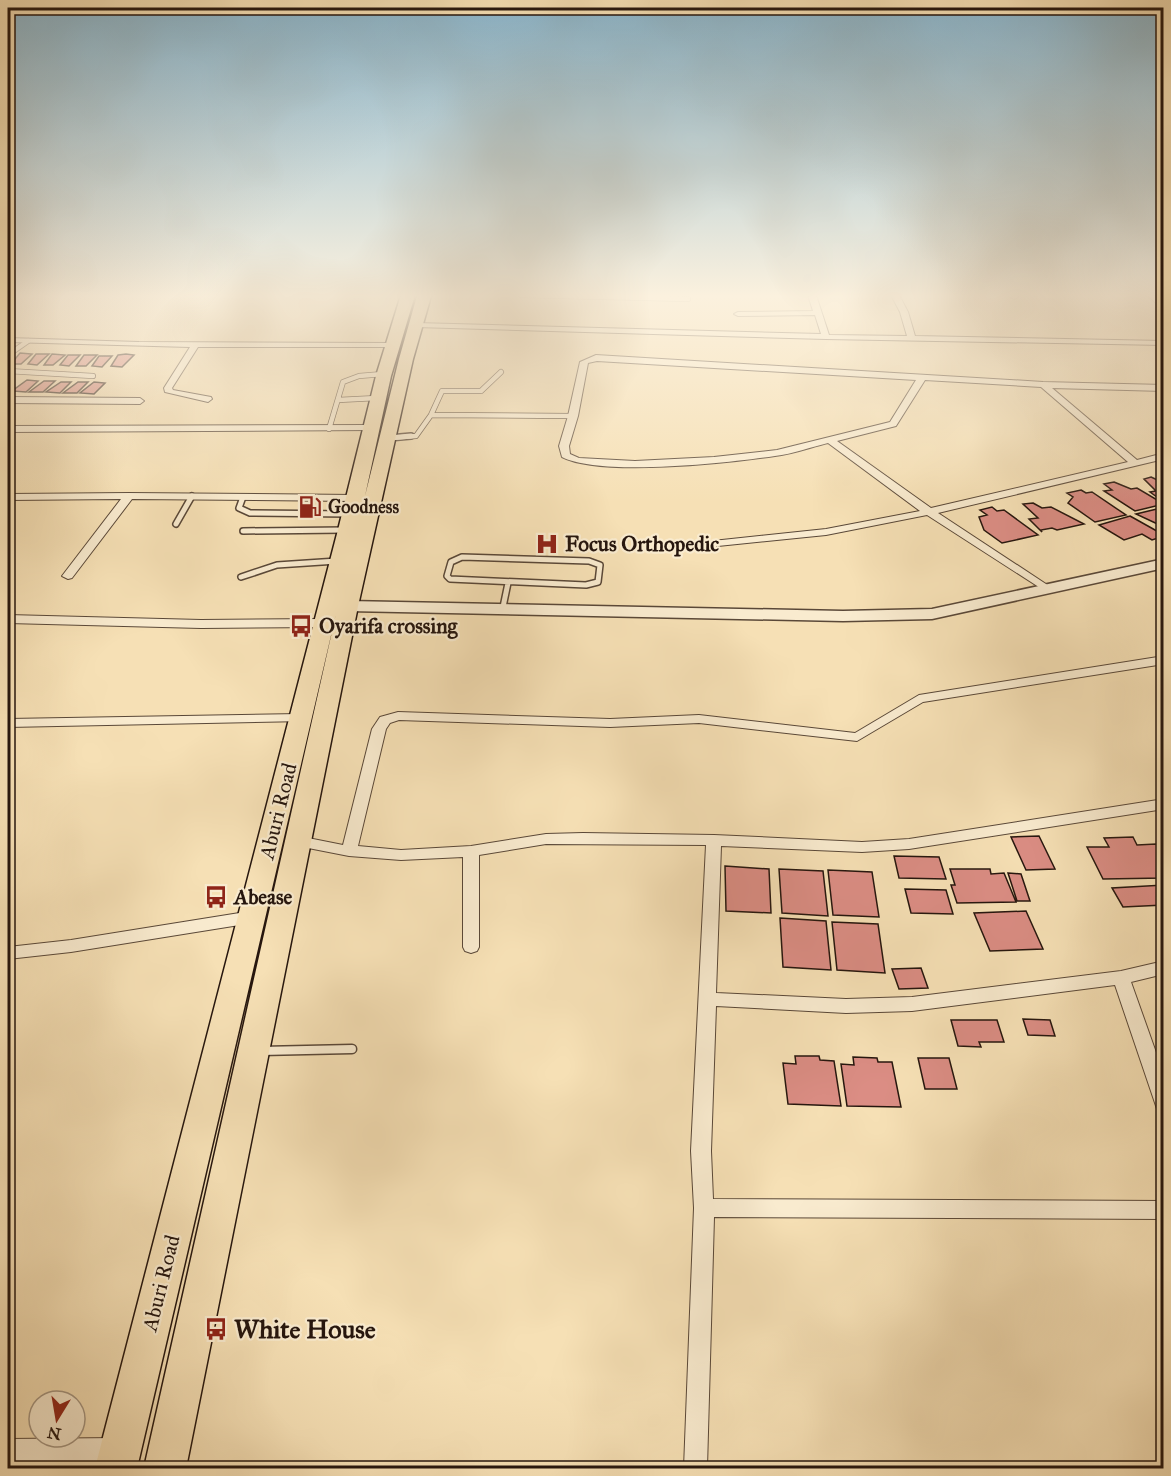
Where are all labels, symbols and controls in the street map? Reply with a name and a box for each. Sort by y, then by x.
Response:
fuel station icon: Goodness [297,494,323,520]
place label: Goodness [328,496,399,518]
hospital icon: Focus Orthopedic [534,531,560,557]
place label: Focus Orthopedic [565,531,719,557]
bus stop icon: Oyarifa crossing [288,613,314,639]
place label: Oyarifa crossing [319,613,459,639]
street label: Aburi Road [253,760,303,863]
bus stop icon: Abease [203,884,229,910]
place label: Abease [232,884,293,910]
street label: Aburi Road [136,1232,186,1335]
place label: White House [234,1313,376,1345]
bus stop icon: White House [203,1316,229,1342]
north arrow [27,1389,87,1449]
text: N [45,1423,63,1444]

